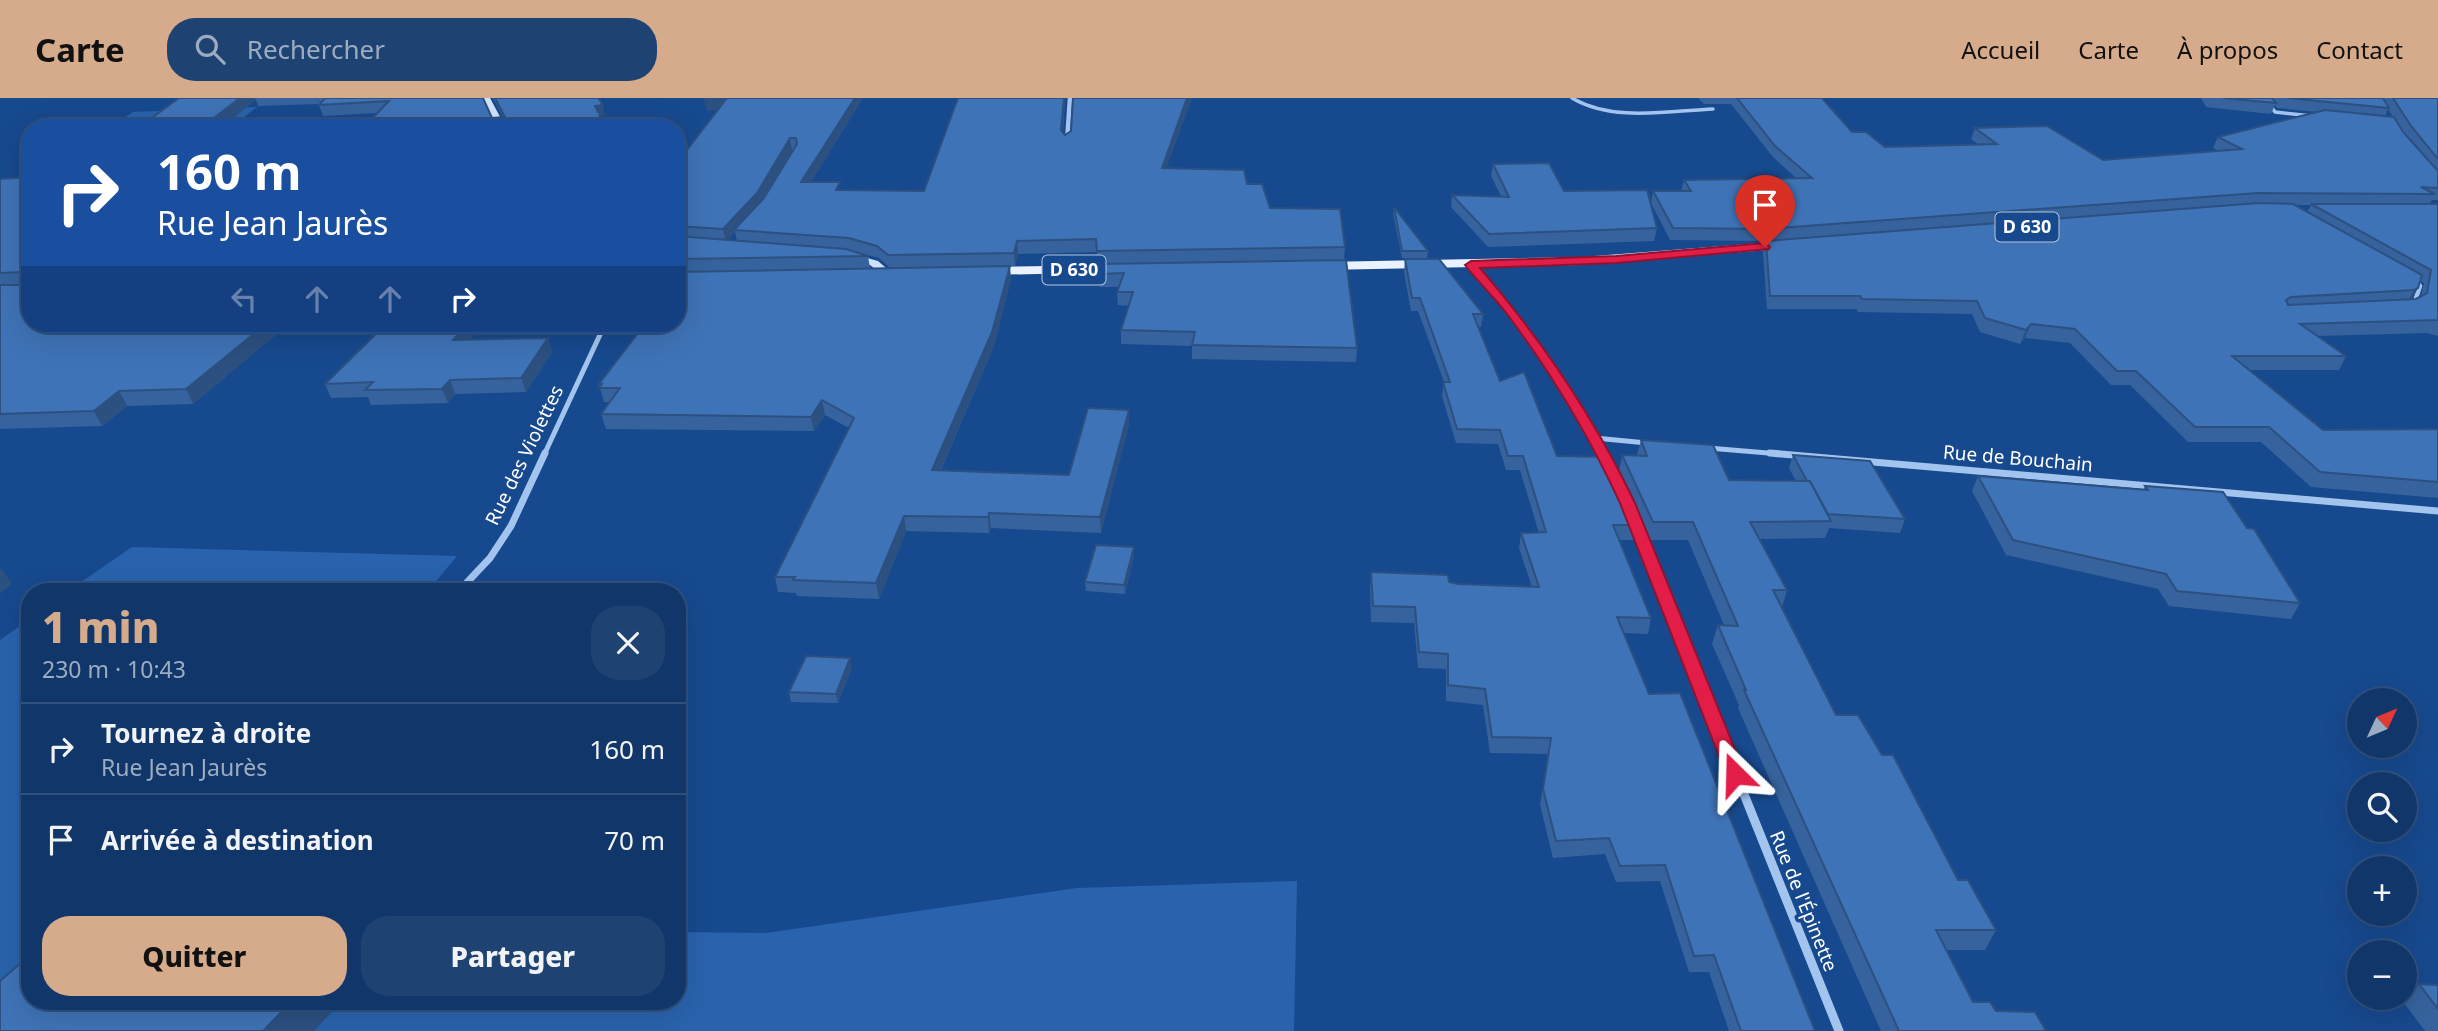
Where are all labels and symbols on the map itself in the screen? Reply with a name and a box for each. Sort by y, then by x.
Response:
pin [1735,175,1795,247]
road number: D 630 [1996,212,2058,242]
road number: D 630 [1042,256,1106,285]
street label: Rue des Violettes [479,381,569,529]
street label: Rue de Bouchain [1942,438,2094,478]
north arrow [2347,688,2417,758]
position arrow [1698,737,1772,811]
street label: Rue de l'Épinette [1764,827,1844,975]

